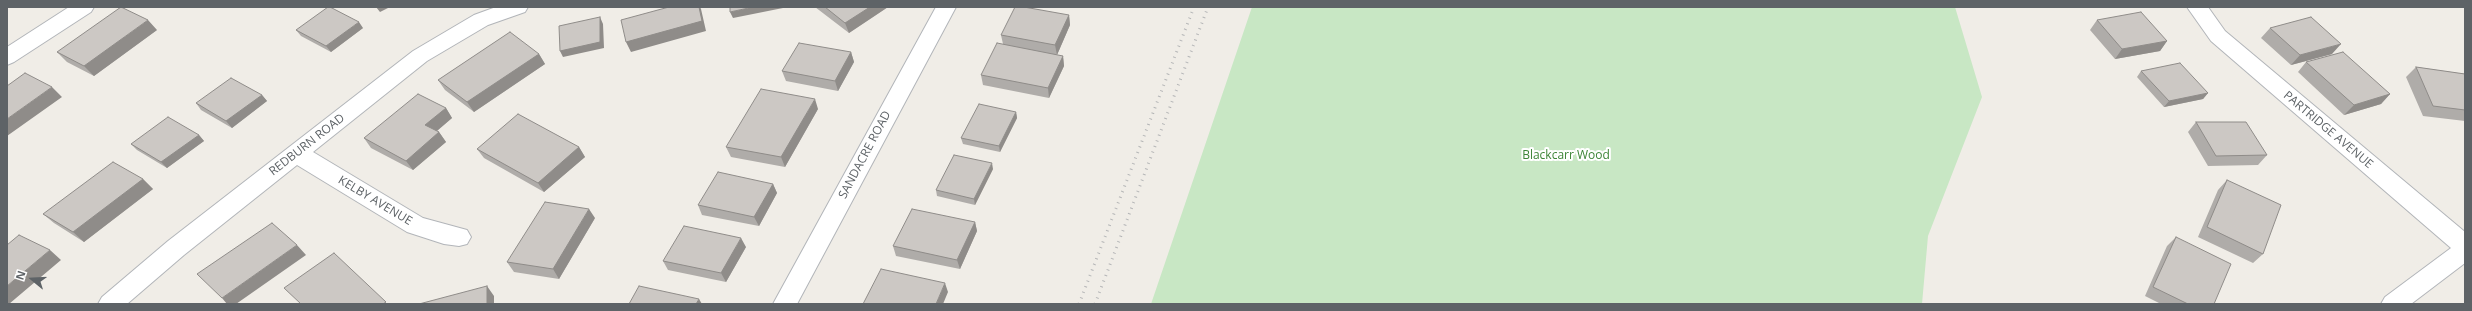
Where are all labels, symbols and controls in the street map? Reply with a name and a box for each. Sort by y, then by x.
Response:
street label: PARTRIDGE AVENUE [2280,88,2376,172]
street label: SANDACRE ROAD [836,109,894,201]
street label: REDBURN ROAD [266,111,348,179]
park label: Blackcarr Wood [1522,149,1610,163]
street label: KELBY AVENUE [335,173,415,229]
north arrow [12,259,52,299]
text: N [12,269,29,282]

